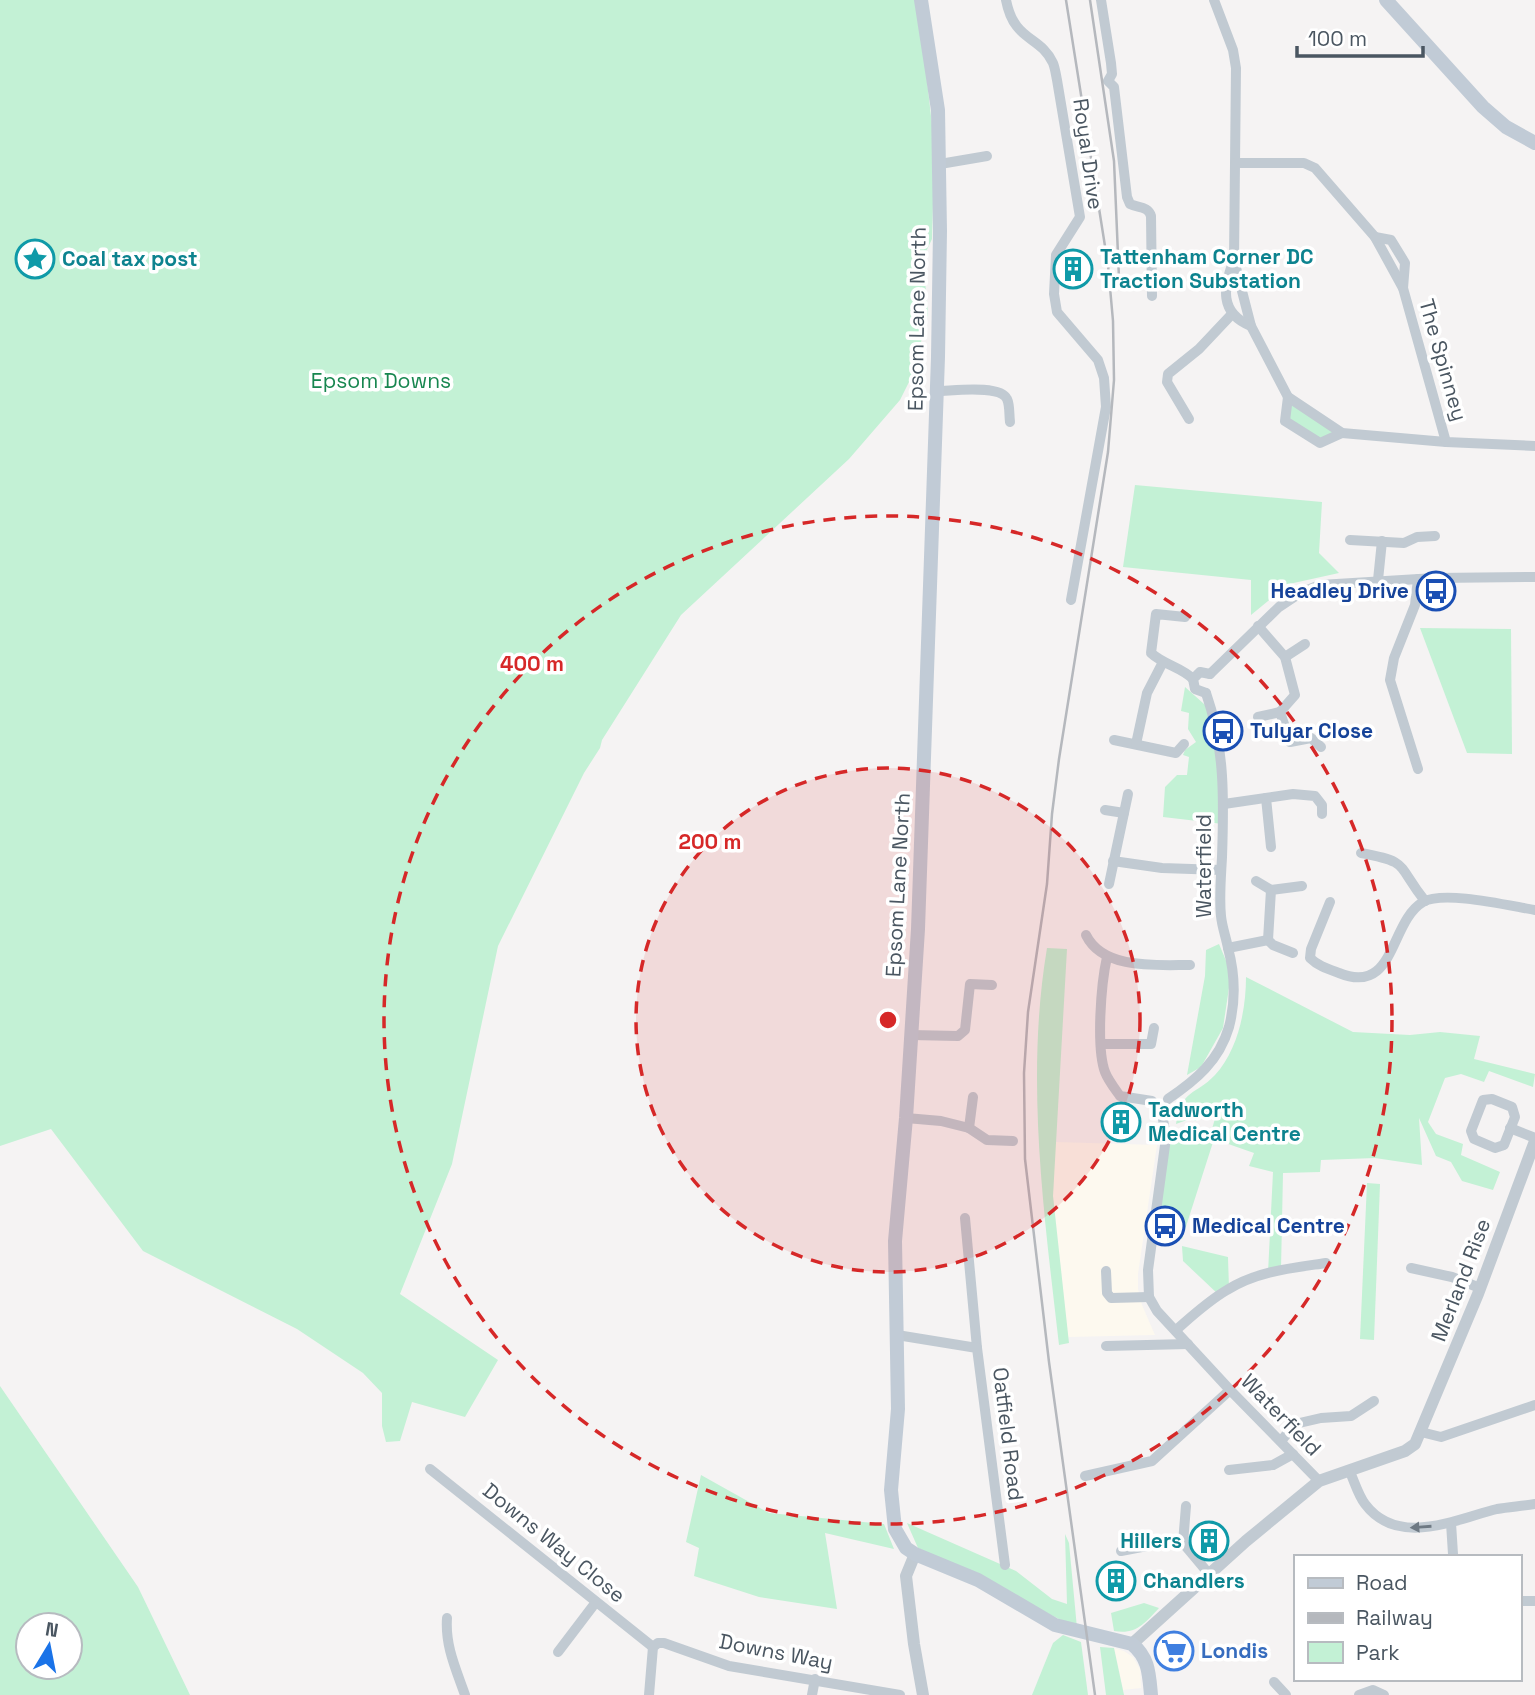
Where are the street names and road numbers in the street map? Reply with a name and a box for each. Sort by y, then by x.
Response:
street label: Royal Drive [1067,97,1110,211]
street label: Epsom Lane North [901,227,932,411]
street label: The Spinney [1413,296,1474,424]
street label: Epsom Lane North [879,792,916,978]
street label: Waterfield [1190,814,1217,918]
street label: Merland Rise [1425,1215,1496,1345]
street label: Oatfield Road [987,1366,1030,1502]
street label: Waterfield [1235,1368,1327,1462]
street label: Downs Way Close [477,1477,631,1608]
street label: Downs Way [717,1627,835,1676]

